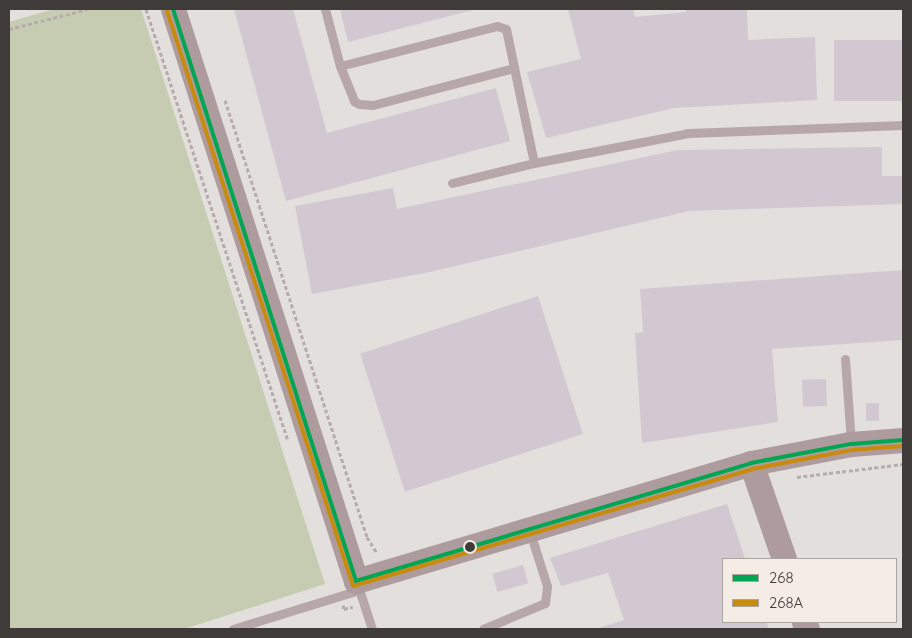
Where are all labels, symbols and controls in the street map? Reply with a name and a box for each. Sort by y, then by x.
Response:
unlabelled marker [465,542,475,552]
legend [722,558,897,623]
text: 268 [769,568,793,587]
text: 268A [769,593,803,612]

